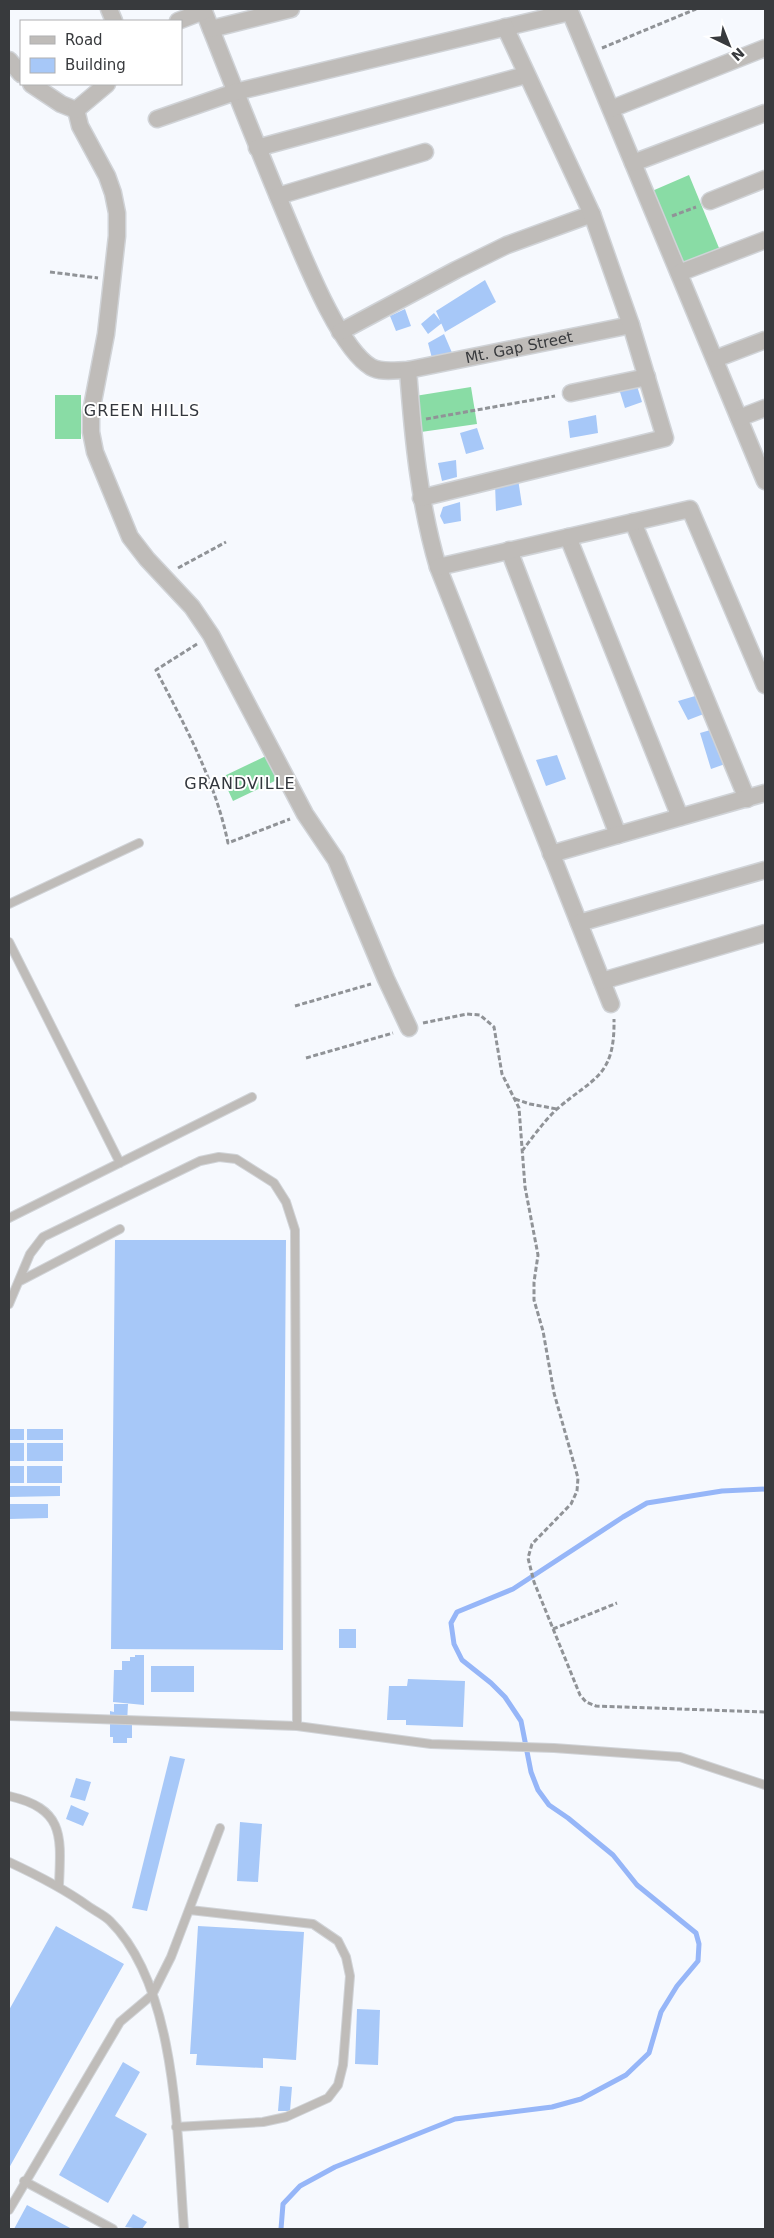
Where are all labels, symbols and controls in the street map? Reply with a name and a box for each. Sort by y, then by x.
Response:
legend [20,20,182,85]
north arrow [704,20,754,70]
text: Road [65,31,103,49]
text: N [728,45,748,64]
text: Building [65,56,126,74]
street label: Mt. Gap Street [464,328,575,367]
district label: GREEN HILLS [84,401,200,420]
district label: GRANDVILLE [184,774,296,793]

